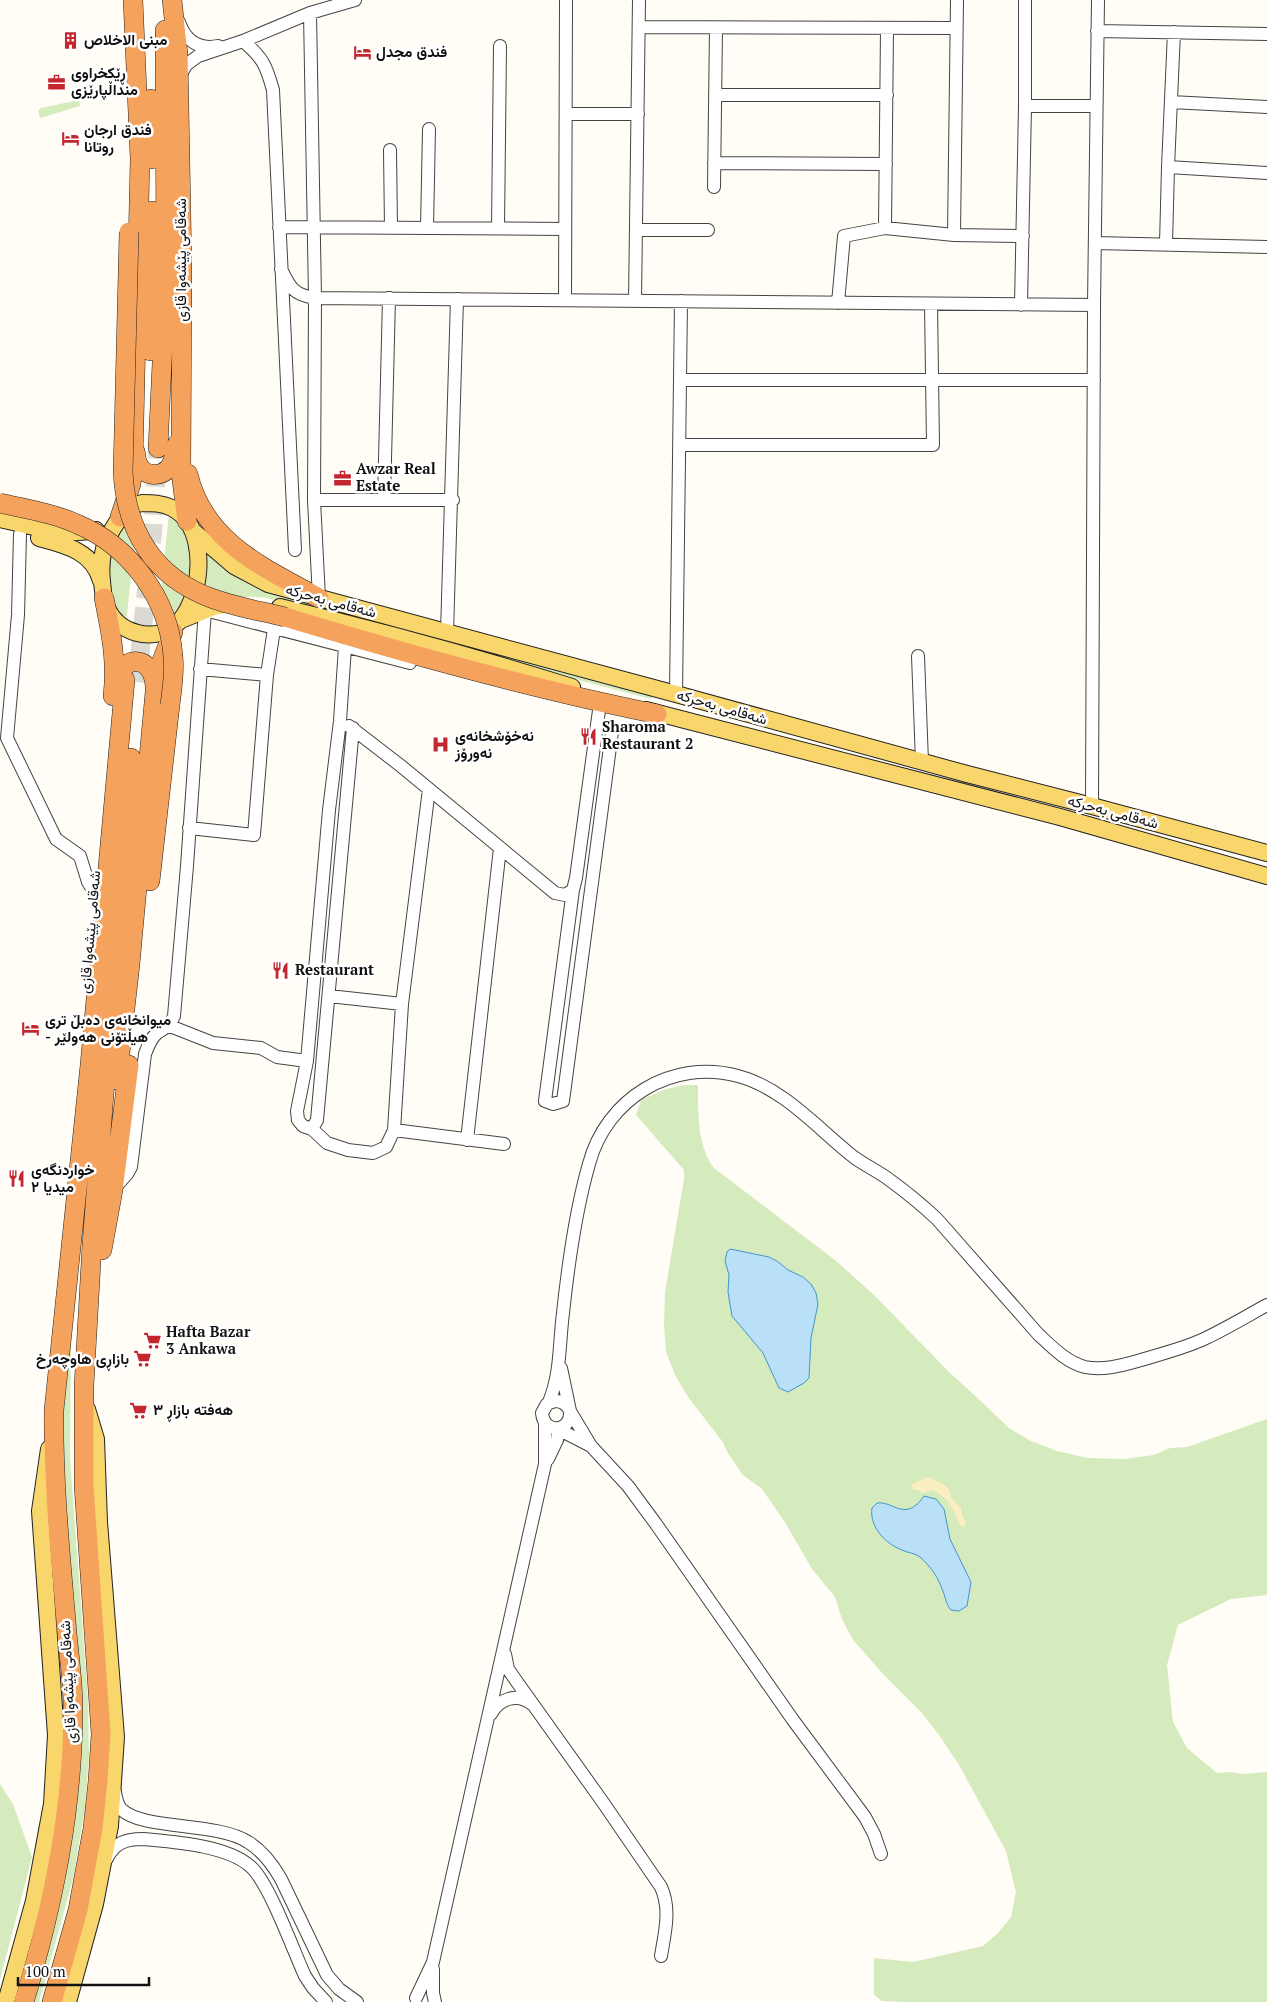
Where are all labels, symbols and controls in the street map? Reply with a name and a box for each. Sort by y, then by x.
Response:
place label: مبنى الاخلاص [84,29,167,49]
building icon: مبنى الاخلاص [60,30,80,50]
place label: فندق مجدل [376,41,447,61]
hotel icon: فندق مجدل [352,42,372,62]
place label: ڕێکخراوی منداڵپارێزی [71,62,138,100]
office icon: ڕێکخراوی منداڵپارێزی [47,72,67,92]
place label: فندق ارجان روتانا [84,119,152,156]
hotel icon: فندق ارجان روتانا [60,129,80,149]
street label: شەقامی پێشەوا قازی [170,198,191,322]
place label: Awzar Real Estate [356,458,436,495]
office icon: Awzar Real Estate [332,468,352,488]
street label: شەقامی بەحرکە [283,578,379,623]
street label: شەقامی بەحرکە [674,684,770,729]
place label: Sharoma Restaurant 2 [602,716,694,753]
place label: نەخۆشخانەی نەورۆز [454,725,534,762]
restaurant icon: Sharoma Restaurant 2 [578,726,598,746]
hospital icon: نەخۆشخانەی نەورۆز [431,735,451,755]
street label: شەقامی بەحرکە [1065,789,1161,834]
street label: شەقامی پێشەوا قازی [74,869,105,994]
place label: Restaurant [295,959,374,979]
restaurant icon: Restaurant [271,960,291,980]
place label: میوانخانەی دەبڵ تری - هیڵتۆنی هەولێر [45,1009,171,1046]
hotel icon: میوانخانەی دەبڵ تری - هیڵتۆنی هەولێر [21,1019,41,1039]
place label: خواردنگەی میدیا ٢ [31,1159,95,1196]
restaurant icon: خواردنگەی میدیا ٢ [7,1169,27,1189]
place label: Hafta Bazar 3 Ankawa [166,1321,251,1358]
supermarket icon: Hafta Bazar 3 Ankawa [142,1331,162,1351]
place label: بازاڕی هاوچەرخ [36,1348,129,1371]
supermarket icon: بازاڕی هاوچەرخ [133,1349,153,1369]
place label: هەفتە بازاڕ ٣ [153,1399,233,1422]
supermarket icon: هەفتە بازاڕ ٣ [129,1400,149,1420]
street label: شەقامی پێشەوا قازی [54,1620,81,1744]
scale bar [18,1954,149,1986]
text: 100 m [25,1961,66,1981]

